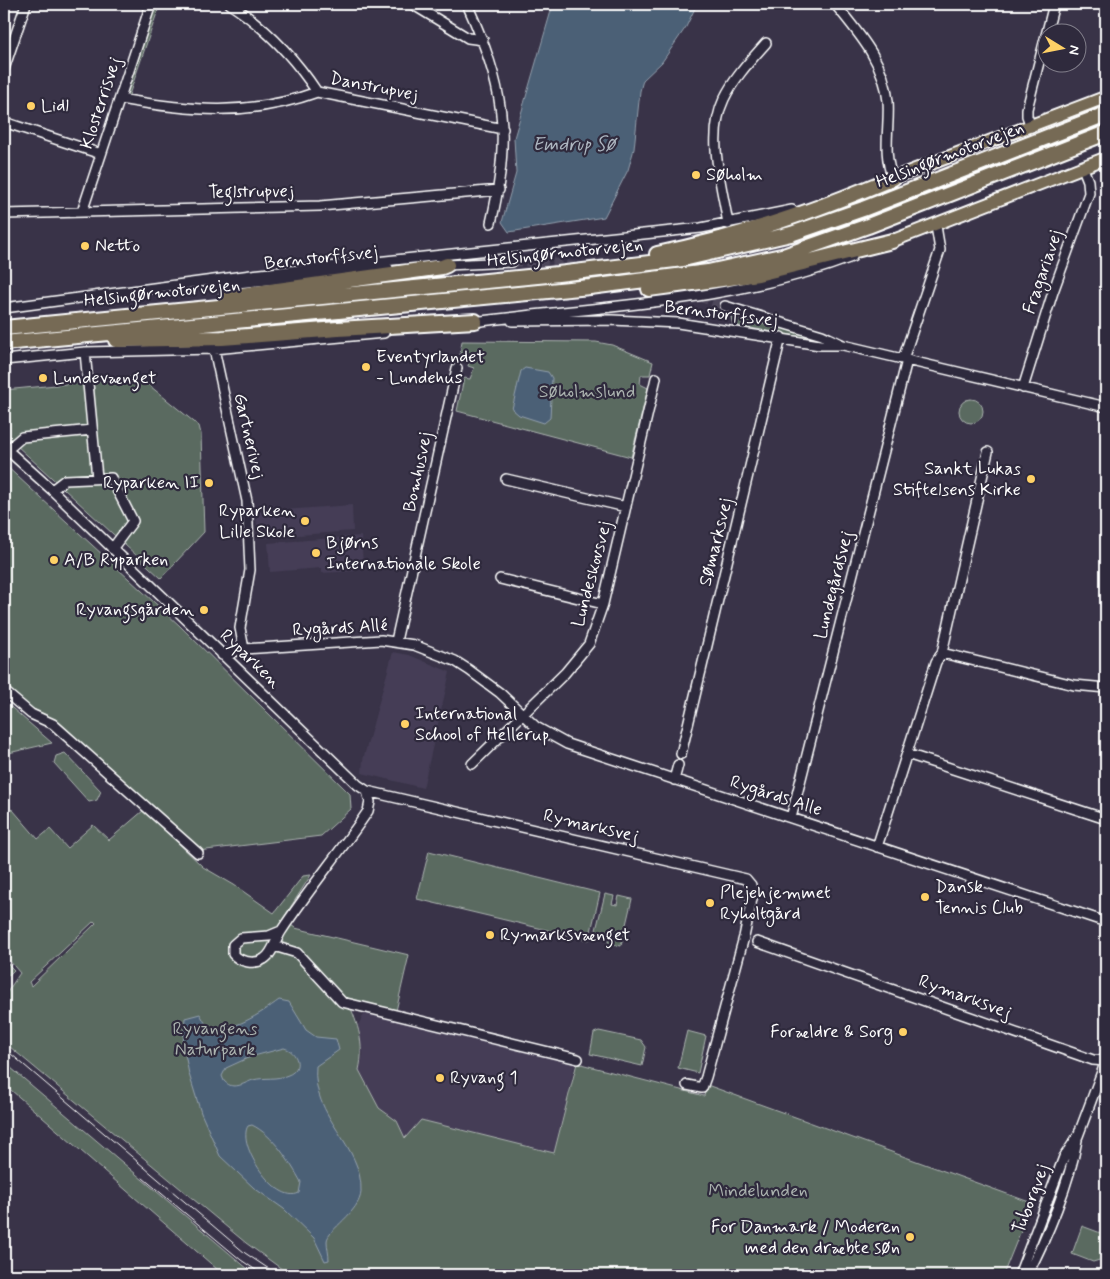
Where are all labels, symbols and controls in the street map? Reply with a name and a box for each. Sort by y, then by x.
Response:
north arrow [1038,22,1088,72]
text: N [1064,44,1083,56]
street label: Klosterrisvej [75,54,127,152]
street label: Danstrupvej [328,67,420,107]
place label: Lidl [41,94,69,118]
marker: Lidl [25,100,37,112]
street label: Helsingørmotorvejen [873,116,1028,196]
water label: Emdrup Sø [532,132,619,157]
place label: Søholm [706,163,763,187]
marker: Søholm [690,169,702,181]
street label: Teglstrupvej [208,179,294,207]
street label: Fragariavej [1017,227,1070,318]
street label: Helsingørmotorvejen [486,233,644,275]
place label: Netto [95,234,140,258]
marker: Netto [79,240,91,252]
street label: Bernstorffsvej [263,240,379,276]
street label: Helsingørmotorvejen [83,273,241,315]
street label: Bernstorffsvej [663,295,779,333]
place label: Eventyrlandet - Lundehus [376,345,485,390]
marker: Eventyrlandet - Lundehus [360,361,372,373]
place label: Lundevænget [53,366,156,392]
marker: Lundevænget [37,372,49,384]
park label: Søholmslund [539,380,635,404]
street label: Gartnerivej [227,391,271,481]
street label: Bomhusvej [398,430,438,514]
place label: Sankt Lukas Stiftelsens Kirke [893,457,1021,502]
place label: Ryparken II [103,471,199,495]
marker: Sankt Lukas Stiftelsens Kirke [1025,473,1037,485]
marker: Ryparken II [203,477,215,489]
street label: Sømarksvej [693,495,739,589]
place label: Ryparken Lille Skole [219,499,295,544]
marker: Ryparken Lille Skole [299,515,311,527]
street label: Lundeskovsvej [566,518,618,630]
street label: Lundegårdsvej [809,528,859,642]
place label: Bjørns Internationale Skole [326,531,481,576]
marker: Bjørns Internationale Skole [310,547,322,559]
place label: A/B Ryparken [64,548,168,572]
marker: A/B Ryparken [48,554,60,566]
place label: Ryvangsgården [76,598,194,624]
marker: Ryvangsgården [198,604,210,616]
street label: Rygårds Allé [292,614,388,643]
street label: Ryparken [214,624,286,694]
place label: International School of Hellerup [415,702,549,747]
marker: International School of Hellerup [399,718,411,730]
street label: Rygårds Alle [726,770,825,823]
street label: Rymarksvej [541,803,641,849]
place label: Dansk Tennis Club [935,875,1023,920]
place label: Plejehjemmet Ryholtgård [720,881,831,927]
marker: Dansk Tennis Club [919,891,931,903]
marker: Plejehjemmet Ryholtgård [704,897,716,909]
place label: Rymarksvænget [500,923,630,949]
marker: Rymarksvænget [484,929,496,941]
street label: Rymarksvej [915,969,1015,1025]
park label: Ryvangens Naturpark [173,1017,257,1062]
place label: Forældre & Sorg [770,1020,893,1045]
marker: Forældre & Sorg [897,1026,909,1038]
place label: Ryvang 1 [450,1066,518,1092]
marker: Ryvang 1 [434,1072,446,1084]
street label: Tuborgvej [1007,1161,1055,1237]
park label: Mindelunden [708,1179,808,1203]
place label: For Danmark / Moderen med den dræbte søn [711,1215,900,1260]
marker: For Danmark / Moderen med den dræbte søn [904,1231,916,1243]

